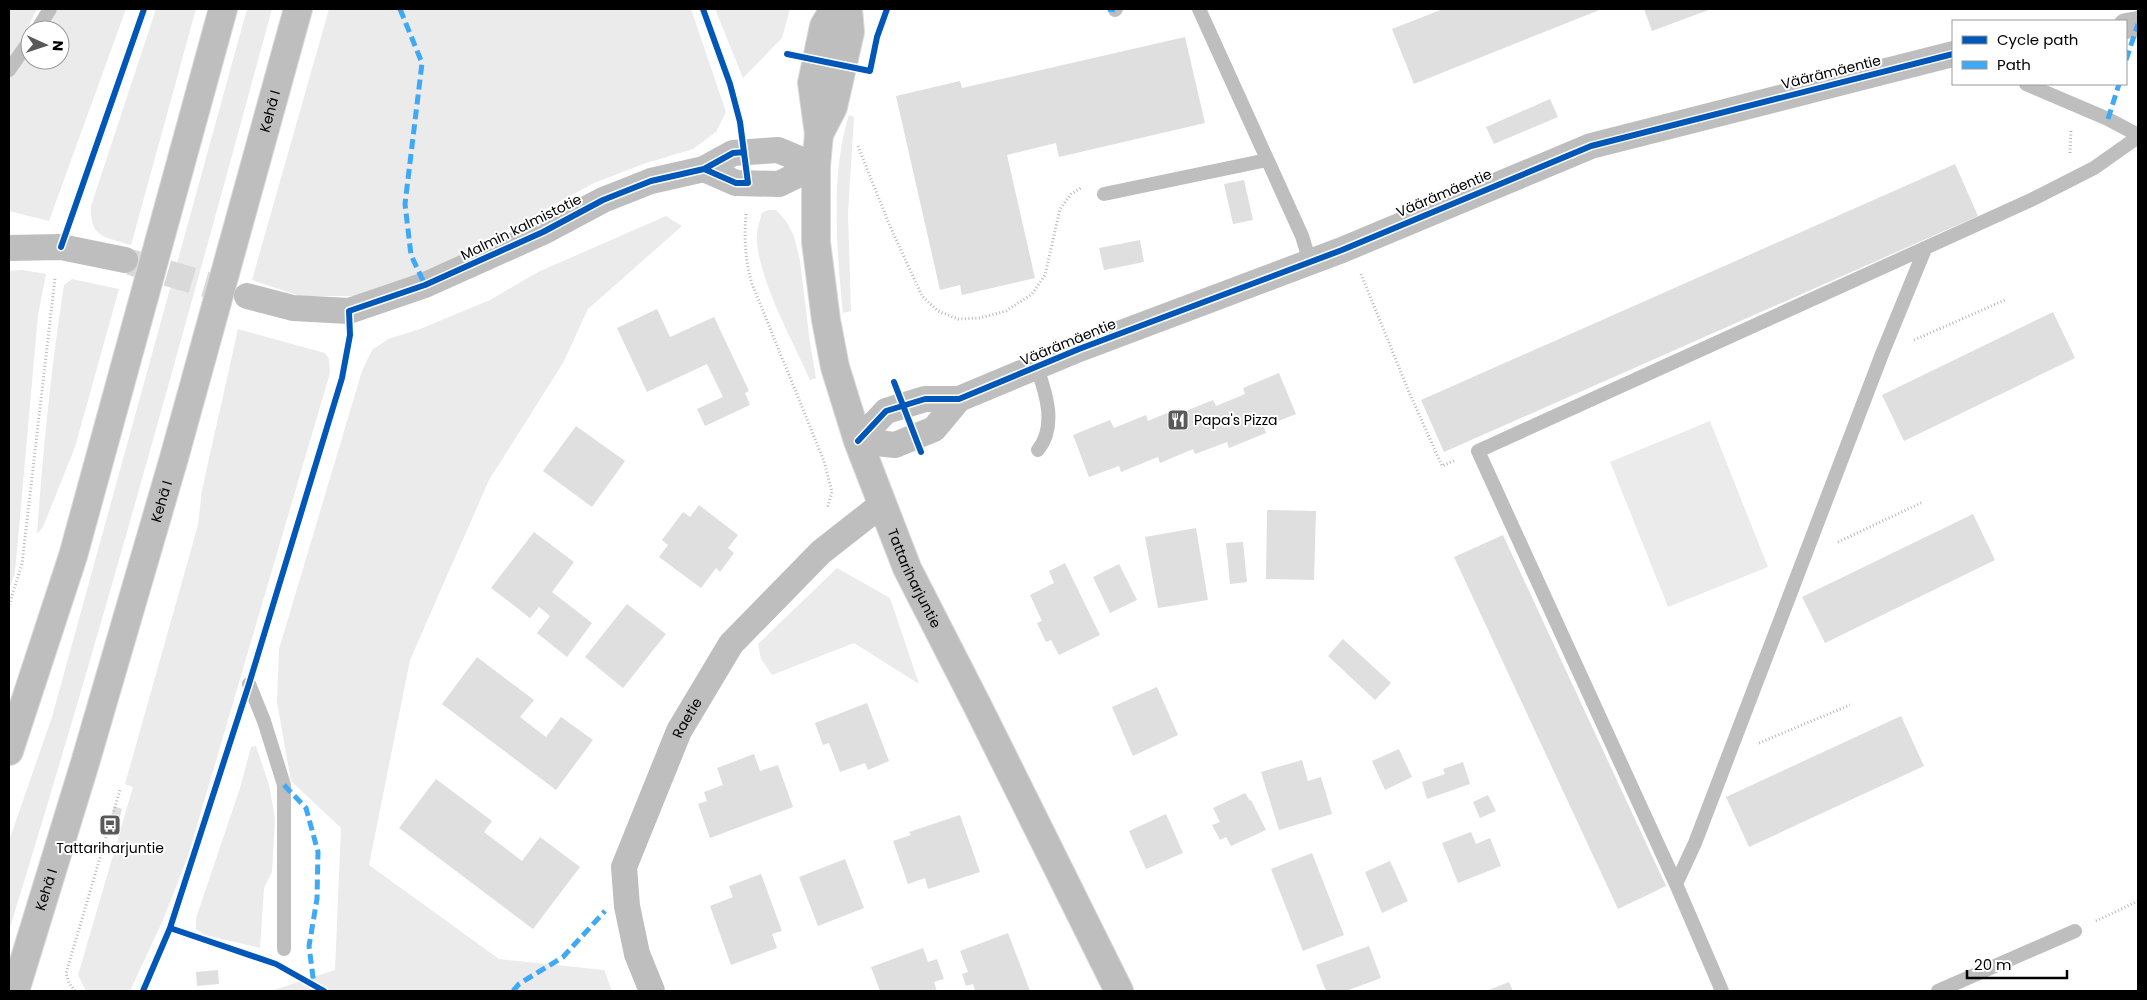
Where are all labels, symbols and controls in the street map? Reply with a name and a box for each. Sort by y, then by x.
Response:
north arrow [20,20,70,70]
legend [1952,20,2127,85]
text: Cycle path [1997,29,2078,50]
text: N [48,40,68,51]
street label: Väärämäentie [1779,50,1883,94]
text: Path [1997,54,2031,75]
street label: Kehä I [254,88,285,134]
street label: Väärämäentie [1393,164,1495,222]
street label: Malmin kalmistotie [457,189,585,265]
street label: Väärämäentie [1017,314,1119,370]
restaurant icon: Papa's Pizza [1166,408,1190,432]
place label: Papa's Pizza [1194,410,1278,430]
street label: Kehä I [146,478,177,525]
street label: Tattariharjuntie [883,526,946,632]
street label: Raetie [667,694,707,741]
bus stop icon: Tattariharjuntie [98,813,122,837]
place label: Tattariharjuntie [56,838,164,858]
street label: Kehä I [30,866,62,913]
scale bar [1967,948,2067,980]
text: 20 m [1974,954,2012,975]

